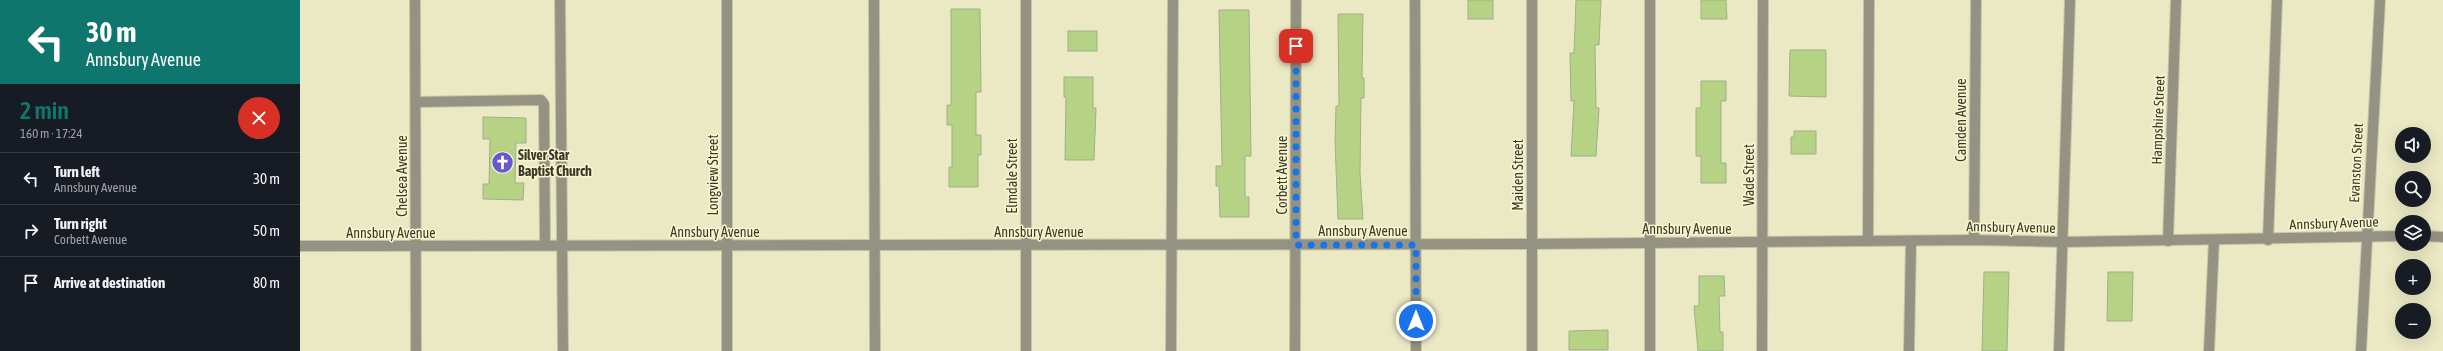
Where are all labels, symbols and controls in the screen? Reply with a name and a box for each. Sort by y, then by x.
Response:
icon: left [20,16,72,68]
text: 30 m [86,16,136,48]
pin [1279,29,1313,63]
icon: arrive [1285,35,1307,57]
text: Annsbury Avenue [86,49,201,70]
street label: Hampshire Street [2148,75,2168,165]
street label: Camden Avenue [1953,78,1969,162]
text: 2 min [20,97,69,124]
button: close [238,97,280,139]
street label: Evanston Street [2346,123,2366,203]
text: 160 m · 17:24 [20,126,83,141]
map controls [2395,127,2431,339]
button: sound [2395,127,2431,163]
street label: Longview Street [705,134,721,216]
street label: Chelsea Avenue [394,135,410,217]
street label: Corbett Avenue [1274,136,1290,214]
street label: Elmdale Street [1004,138,1020,214]
street label: Maiden Street [1510,139,1526,211]
street label: Wade Street [1741,144,1757,206]
place label: Silver Star Baptist Church [518,147,592,179]
church icon: Silver Star Baptist Church [489,150,515,176]
text: Turn left [54,163,100,180]
icon: left [20,168,42,190]
text: 30 m [253,170,280,187]
button: search [2395,171,2431,207]
text: Annsbury Avenue [54,180,137,195]
street label: Annsbury Avenue [2289,213,2379,233]
text: Turn right [54,215,107,232]
button: layers [2395,215,2431,251]
street label: Annsbury Avenue [1966,218,2056,236]
icon: right [20,220,42,242]
street label: Annsbury Avenue [1642,221,1732,237]
text: 50 m [253,222,280,239]
street label: Annsbury Avenue [1318,223,1408,239]
street label: Annsbury Avenue [670,224,760,240]
street label: Annsbury Avenue [994,224,1084,240]
street label: Annsbury Avenue [346,225,436,241]
text: Corbett Avenue [54,232,127,247]
button: + [2395,259,2431,295]
icon: arrive [20,272,42,294]
text: Arrive at destination [54,274,165,291]
text: 80 m [253,274,280,291]
position arrow [1395,300,1437,342]
button: − [2395,303,2431,339]

